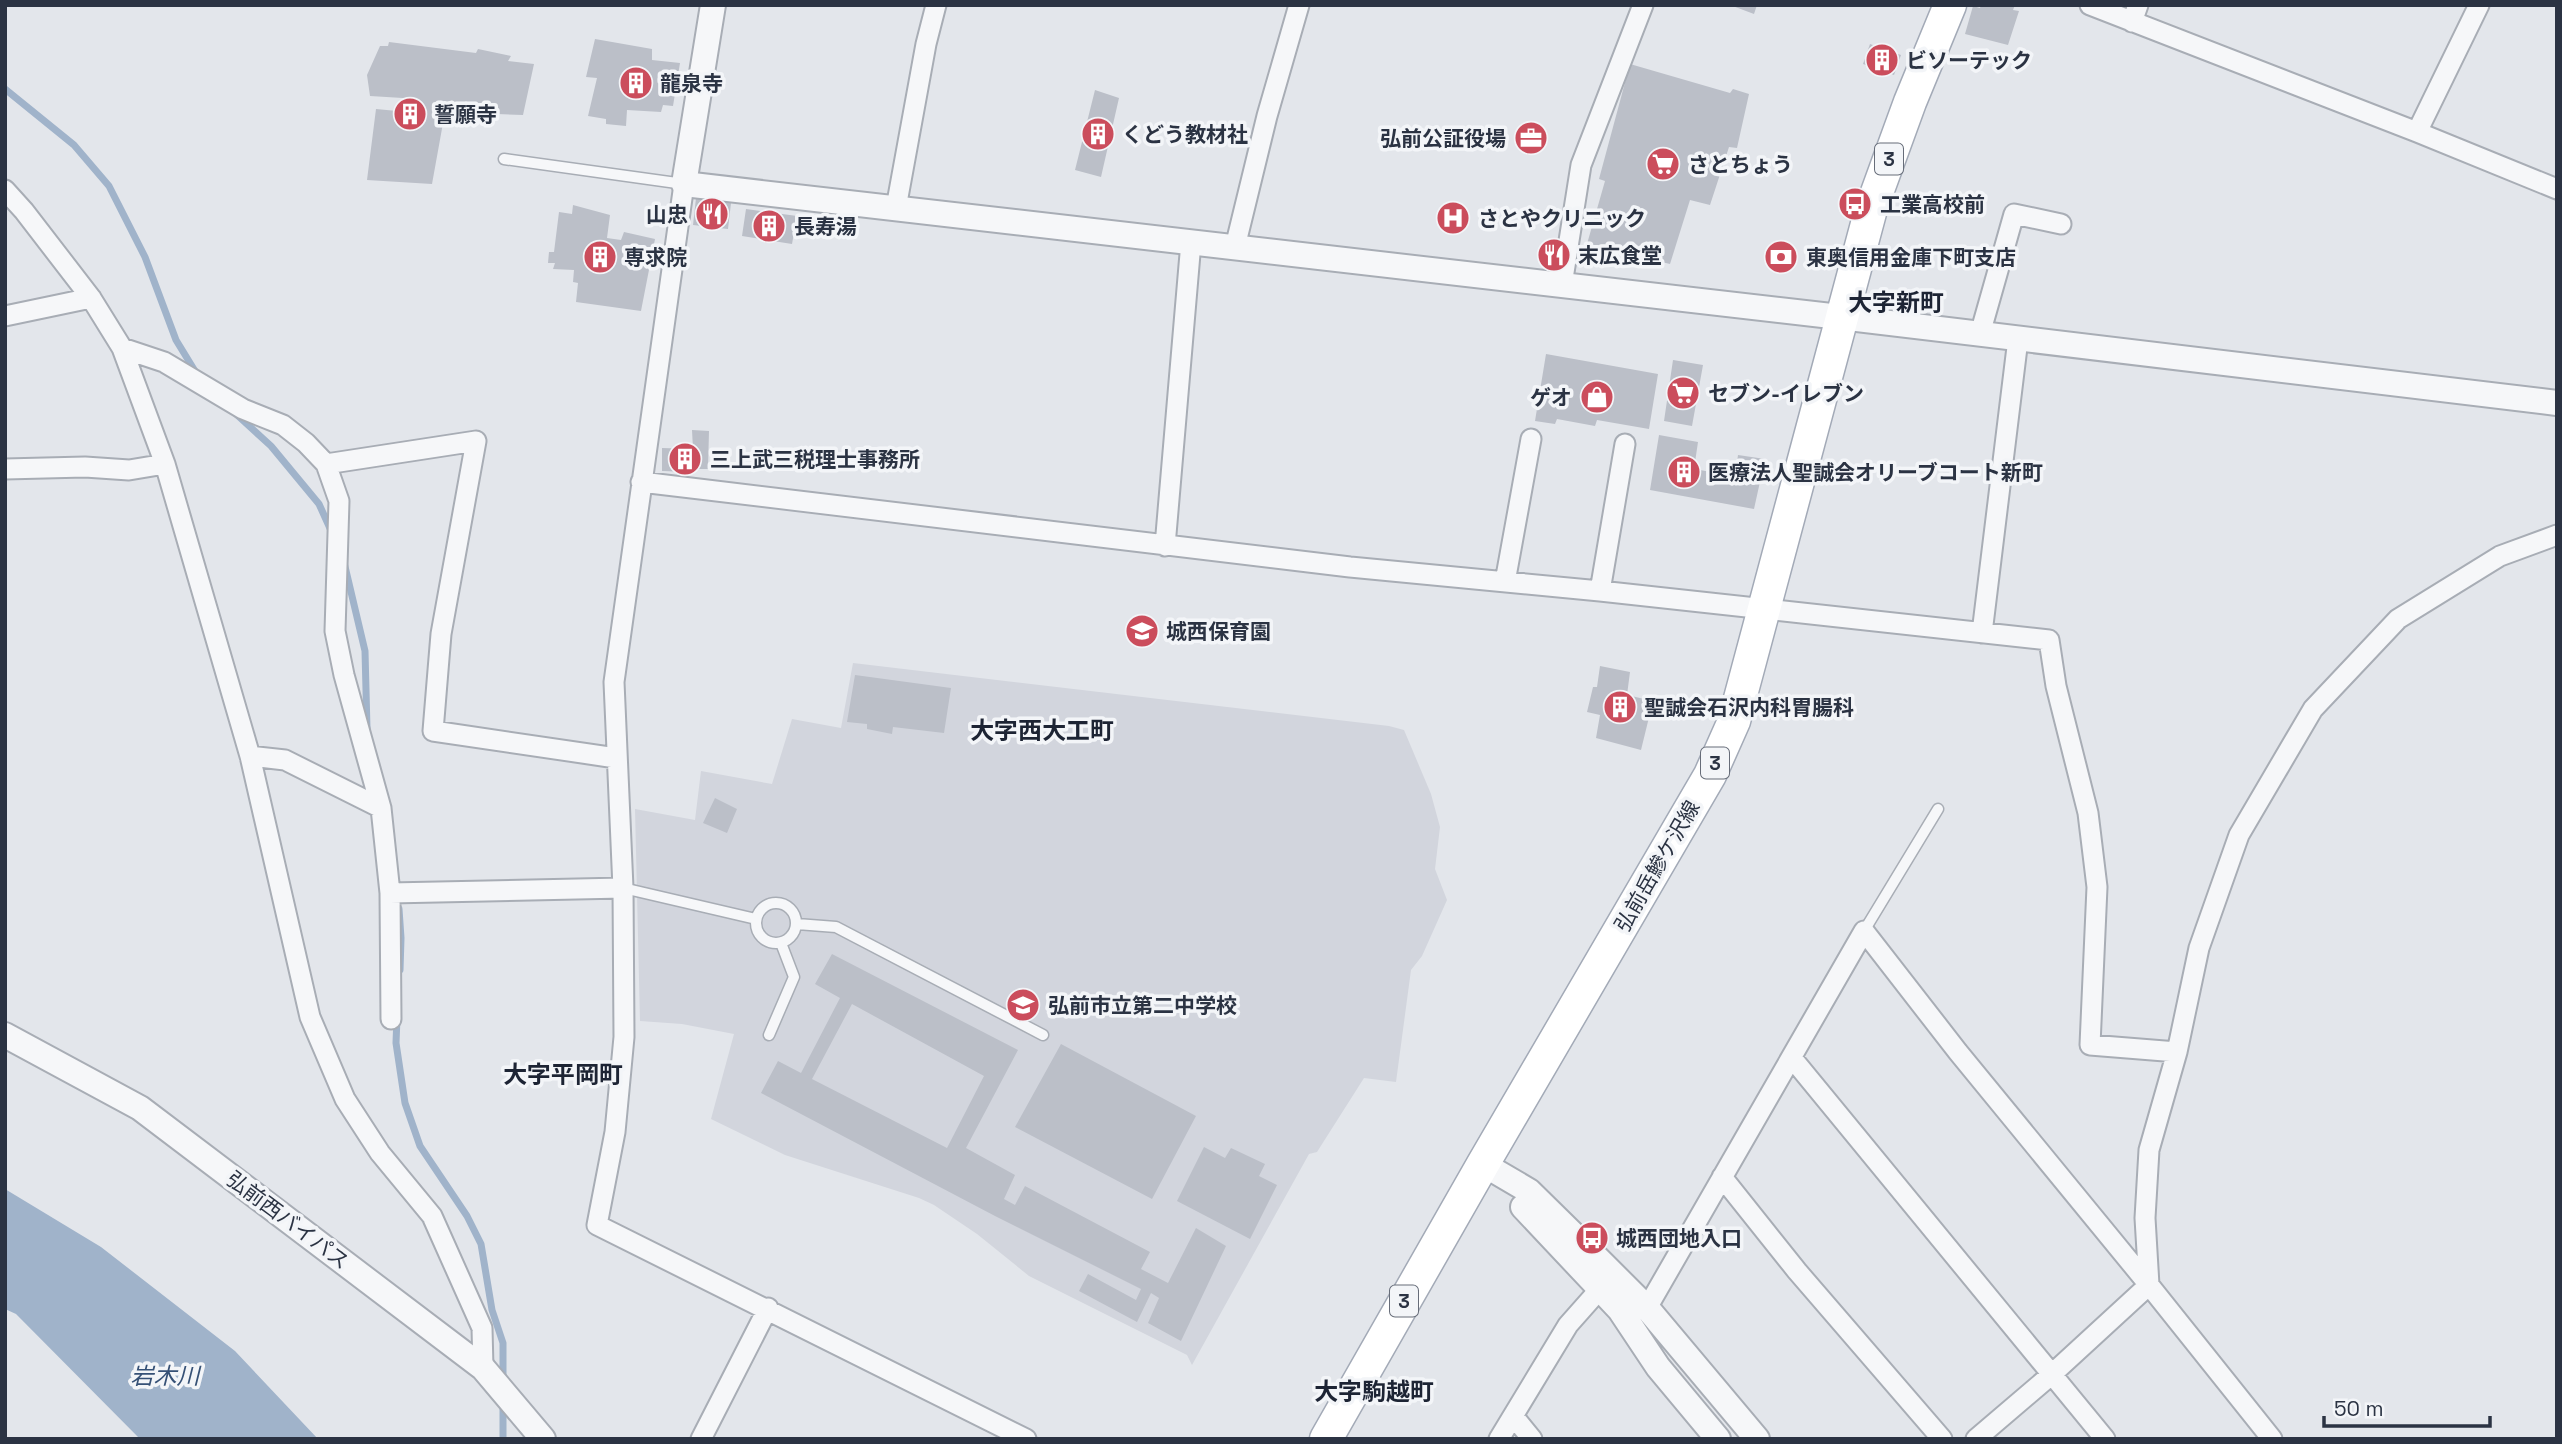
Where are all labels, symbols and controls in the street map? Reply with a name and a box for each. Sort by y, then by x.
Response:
building icon: ビソーテック [1863,41,1901,79]
place label: ビソーテック [1906,47,2032,74]
building icon: 龍泉寺 [617,64,655,102]
place label: 龍泉寺 [660,70,723,97]
building icon: 誓願寺 [391,95,429,133]
place label: 誓願寺 [434,101,497,128]
building icon: くどう教材社 [1079,115,1117,153]
office icon: 弘前公証役場 [1512,119,1550,157]
place label: くどう教材社 [1122,121,1248,148]
place label: 弘前公証役場 [1380,125,1506,152]
road number: 3 [1875,144,1903,174]
supermarket icon: さとちょう [1644,145,1682,183]
place label: さとちょう [1688,151,1793,178]
bus stop icon: 工業高校前 [1836,185,1874,223]
place label: 工業高校前 [1880,191,1985,218]
restaurant icon: 山忠 [693,195,731,233]
hospital icon: さとやクリニック [1434,199,1472,237]
place label: 山忠 [646,201,688,228]
place label: さとやクリニック [1478,205,1646,232]
building icon: 長寿湯 [750,207,788,245]
place label: 長寿湯 [794,213,857,240]
restaurant icon: 末広食堂 [1535,236,1573,274]
building icon: 専求院 [581,238,619,276]
bank icon: 東奥信用金庫下町支店 [1762,238,1800,276]
place label: 末広食堂 [1578,242,1662,269]
place label: 専求院 [624,244,687,271]
place label: 東奥信用金庫下町支店 [1806,244,2016,271]
district label: 大字新町 [1848,287,1944,318]
supermarket icon: セブン-イレブン [1664,374,1702,412]
shop icon: ゲオ [1578,378,1616,416]
place label: セブン-イレブン [1708,380,1864,407]
place label: ゲオ [1530,384,1572,411]
building icon: 三上武三税理士事務所 [666,440,704,478]
place label: 三上武三税理士事務所 [710,446,920,473]
building icon: 医療法人聖誠会オリーブコート新町 [1665,453,1703,491]
place label: 医療法人聖誠会オリーブコート新町 [1708,459,2043,486]
school or university icon: 城西保育園 [1123,612,1161,650]
place label: 城西保育園 [1166,618,1271,645]
building icon: 聖誠会石沢内科胃腸科 [1601,688,1639,726]
place label: 聖誠会石沢内科胃腸科 [1644,694,1854,721]
district label: 大字西大工町 [970,715,1114,746]
road number: 3 [1701,748,1729,778]
street label: 弘前岳鰺ケ沢線 [1609,796,1705,936]
school or university icon: 弘前市立第二中学校 [1004,986,1042,1024]
place label: 弘前市立第二中学校 [1048,992,1237,1019]
district label: 大字平岡町 [503,1059,623,1090]
street label: 弘前西バイパス [221,1165,355,1275]
bus stop icon: 城西団地入口 [1573,1219,1611,1257]
place label: 城西団地入口 [1616,1225,1742,1252]
road number: 3 [1390,1286,1418,1316]
water label: 岩木川 [131,1361,203,1391]
district label: 大字駒越町 [1314,1376,1434,1407]
scale bar [2324,1384,2490,1428]
text: 50 m [2334,1395,2384,1422]

